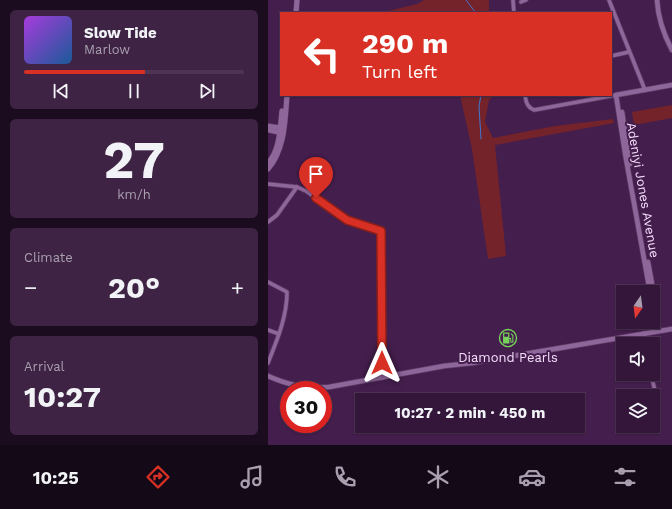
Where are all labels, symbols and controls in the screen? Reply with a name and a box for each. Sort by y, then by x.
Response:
text: Slow Tide [84,24,157,42]
text: 290 m [362,27,448,60]
icon: left [296,28,348,80]
text: Marlow [84,42,130,57]
text: Turn left [362,61,437,82]
icon: previous [50,80,72,102]
icon: pause [123,80,145,102]
icon: next [196,80,218,102]
street label: Adeniyi Jones Avenue [624,121,662,259]
text: 27 [103,130,165,191]
pin [299,157,333,198]
icon: arrive [305,163,327,185]
text: km/h [117,187,151,202]
text: Climate [24,250,73,265]
text: 20° [108,270,160,305]
text: − [24,275,37,300]
text: + [231,275,244,300]
north arrow [616,285,660,329]
map controls [616,285,660,433]
fuel station icon: Diamond Pearls [498,328,518,348]
button: sound [616,337,660,381]
position arrow [361,342,403,384]
place label: Diamond Pearls [458,350,558,365]
text: Arrival [24,359,65,374]
text: 10:27 [24,379,101,414]
speed limit sign: 30 [280,381,332,433]
button: layers [616,389,660,433]
text: 10:27 · 2 min · 450 m [395,404,545,422]
icon: directions [144,463,172,491]
icon: music [238,463,266,491]
icon: phone [331,463,359,491]
icon: climate [424,463,452,491]
icon: car [518,463,546,491]
icon: filters [611,463,639,491]
text: 10:25 [33,467,79,488]

